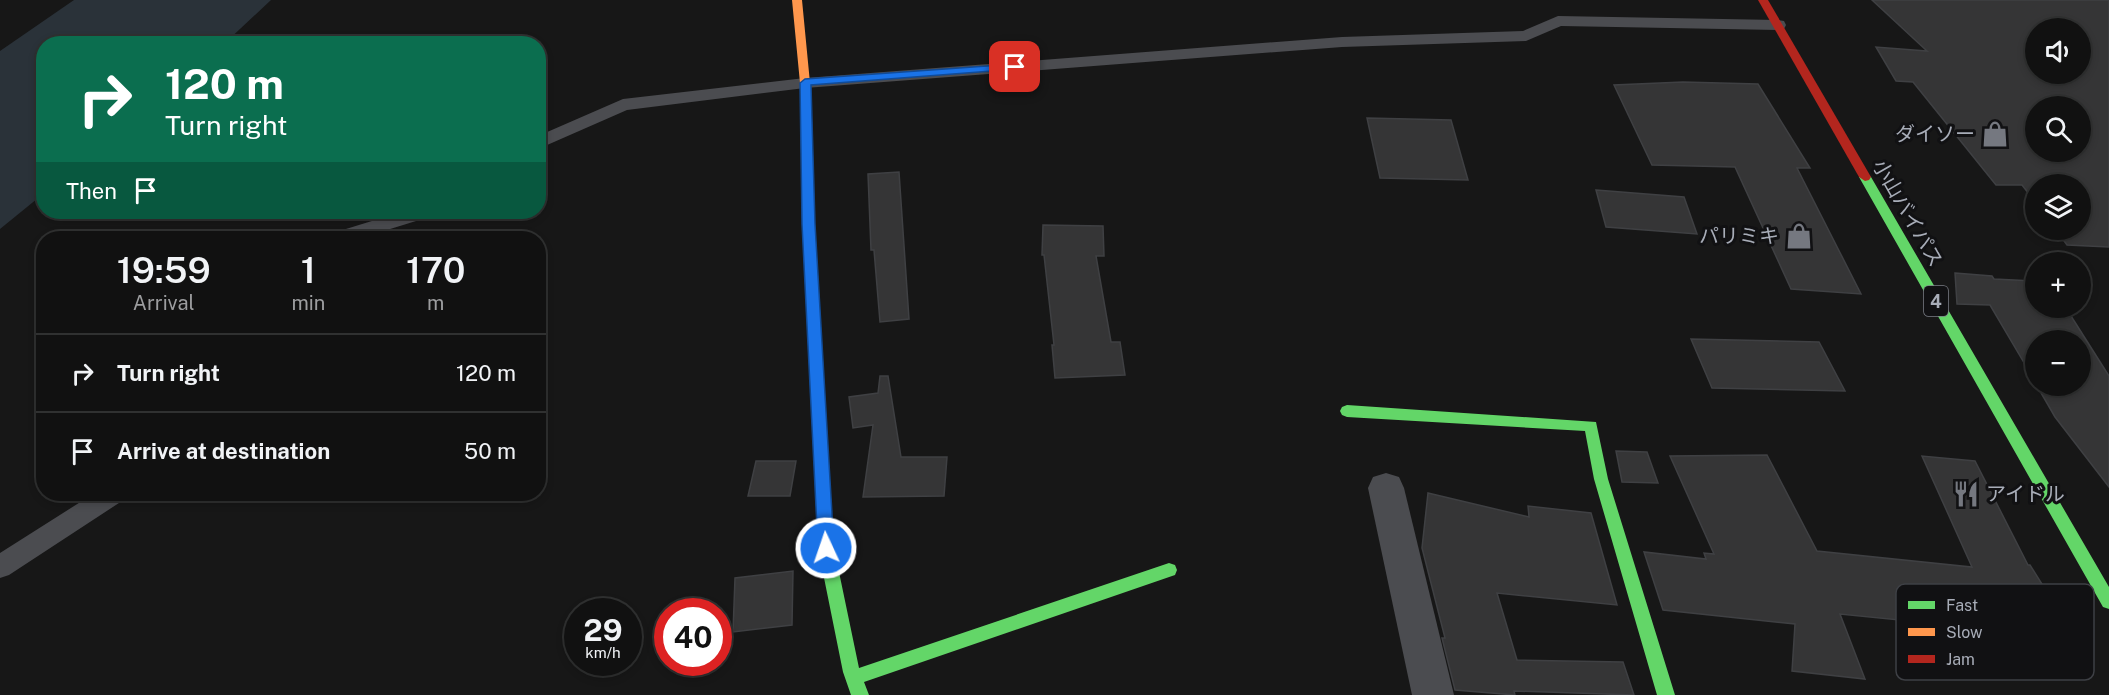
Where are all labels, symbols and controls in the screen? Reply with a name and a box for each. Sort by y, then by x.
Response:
map controls [2025,18,2091,396]
button: sound [2025,18,2091,84]
pin [989,41,1040,92]
icon: arrive [998,50,1031,83]
text: 120 m [165,59,284,108]
icon: right [66,60,144,138]
button: search [2025,96,2091,162]
text: Turn right [165,109,288,141]
shop icon: ダイソー [1980,119,2010,149]
place label: ダイソー [1895,122,1975,146]
street label: 小山バイパス [1868,155,1948,271]
icon: arrive [129,174,162,207]
button: layers [2025,174,2091,240]
text: Then [66,178,117,204]
shop icon: パリミキ [1784,221,1814,251]
place label: パリミキ [1699,224,1779,248]
text: 19:59 [117,249,211,291]
text: 1 [301,249,316,291]
text: 170 [406,249,465,291]
button: + [2025,252,2091,318]
road number: 4 [1924,286,1948,316]
text: Arrival [133,291,195,315]
text: min [291,291,325,315]
text: m [427,291,444,315]
button: − [2025,330,2091,396]
icon: right [66,357,99,390]
text: Turn right [117,360,220,386]
text: 120 m [456,360,516,386]
icon: arrive [66,435,99,468]
text: Arrive at destination [117,438,330,464]
text: 50 m [464,438,516,464]
restaurant icon: アイドル [1951,479,1981,509]
place label: アイドル [1986,482,2065,506]
position arrow [794,516,858,580]
legend [1896,584,2094,680]
text: Fast [1946,596,1978,615]
speed limit sign: 40 [654,598,732,676]
text: 29 [584,612,622,648]
text: Slow [1946,623,1983,642]
text: km/h [585,644,621,661]
text: Jam [1946,650,1975,669]

